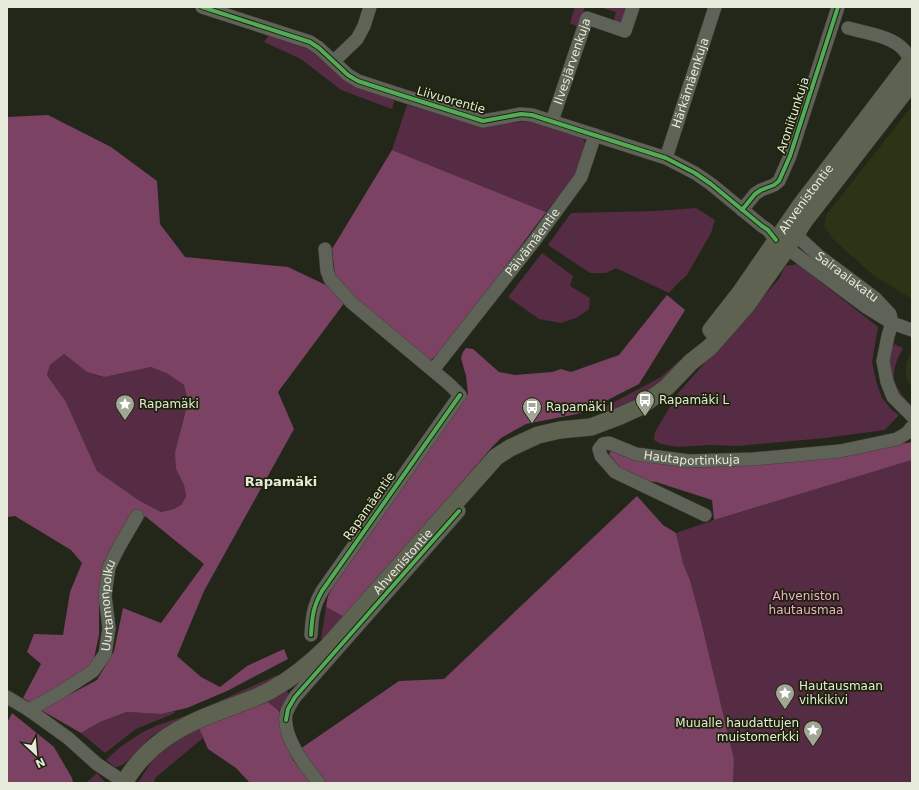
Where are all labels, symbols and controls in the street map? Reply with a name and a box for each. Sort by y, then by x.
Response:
street label: Ilvesjärvenkuja [551,16,593,106]
street label: Härkämäenkuja [669,36,712,130]
street label: Aroniitunkuja [774,75,812,155]
street label: Liivuorentie [415,84,487,116]
street label: Ahvenistontie [776,161,836,236]
street label: Päivämäentie [502,206,563,279]
street label: Sairaalakatu [813,249,881,305]
bus stop icon: Rapamäki L [634,389,656,417]
place icon: Rapamäki [114,393,136,421]
place label: Rapamäki L [659,393,730,407]
bus stop icon: Rapamäki I [521,396,543,424]
place label: Rapamäki [139,397,199,411]
place label: Rapamäki I [546,400,613,414]
street label: Hautaportinkuja [643,448,740,468]
street label: Rapamäentie [340,469,398,543]
district label: Rapamäki [245,474,317,489]
street label: Ahvenistontie [370,526,436,597]
street label: Uurtamonpolku [98,557,119,652]
park label: Ahveniston hautausmaa [769,589,843,617]
place label: Hautausmaan vihkikivi [799,679,883,707]
place icon: Hautausmaan vihkikivi [774,682,796,710]
place label: Muualle haudattujen muistomerkki [675,716,799,744]
place icon: Muualle haudattujen muistomerkki [802,719,824,747]
north arrow [16,734,56,774]
text: N [33,755,47,770]

